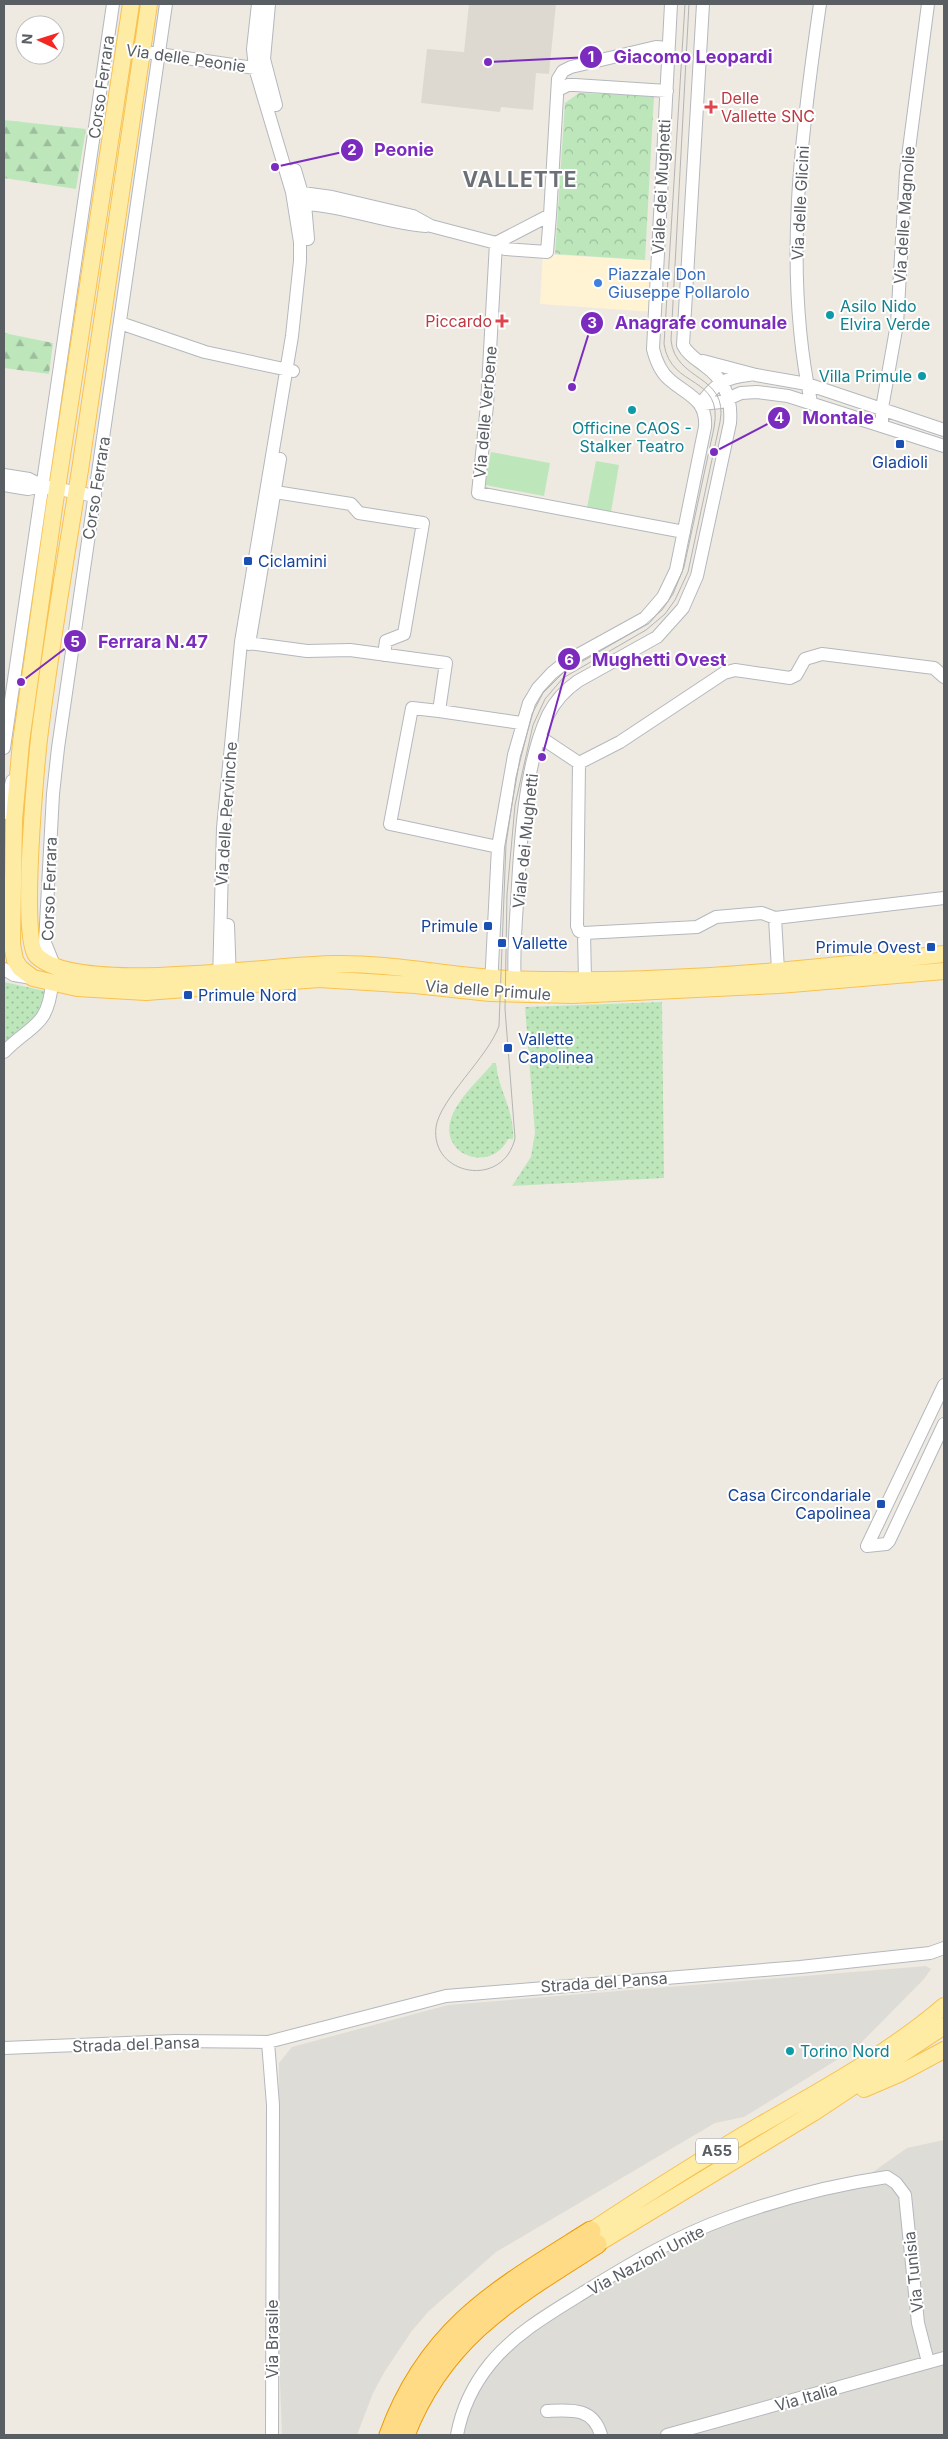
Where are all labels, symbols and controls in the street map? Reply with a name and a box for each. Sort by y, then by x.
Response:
north arrow [15,15,65,65]
text: N [18,33,35,45]
street label: Corso Ferrara [84,34,118,140]
street label: Via delle Peonie [125,40,247,76]
callout: Giacomo Leopardi [578,40,783,73]
text: Giacomo Leopardi [613,46,773,67]
text: 1 [588,47,594,66]
place label: Delle Vallette SNC [721,88,815,126]
marker: Delle Vallette SNC [705,101,717,113]
street label: Viale dei Mughetti [647,119,675,255]
callout: Peonie [339,134,444,167]
text: Peonie [374,139,434,160]
text: 2 [347,140,357,159]
street label: Via delle Glicini [787,145,813,261]
street label: Via delle Magnolie [889,145,919,285]
district label: VALLETTE [463,167,578,192]
place label: Piazzale Don Giuseppe Pollarolo [608,264,750,302]
marker: Piazzale Don Giuseppe Pollarolo [592,277,604,289]
place label: Asilo Nido Elvira Verde [840,296,930,334]
callout: Anagrafe comunale [580,306,797,339]
marker: Asilo Nido Elvira Verde [824,309,836,321]
place label: Piccardo [425,311,492,331]
text: Anagrafe comunale [615,312,787,333]
text: 3 [587,313,597,332]
marker: Piccardo [496,315,508,327]
street label: Via delle Verbene [469,345,501,479]
place label: Villa Primule [819,366,912,386]
marker: Villa Primule [916,370,928,382]
callout: Montale [767,402,884,435]
marker: Officine CAOS - Stalker Teatro [626,404,638,416]
text: Montale [802,407,874,428]
text: 4 [774,408,784,427]
place label: Officine CAOS - Stalker Teatro [572,418,692,456]
street label: Corso Ferrara [78,435,114,541]
marker: Gladioli [894,438,906,450]
place label: Gladioli [872,452,928,472]
place label: Ciclamini [258,551,327,571]
marker: Ciclamini [242,555,254,567]
callout: Ferrara N.47 [63,625,218,658]
text: Ferrara N.47 [98,631,208,652]
text: 5 [70,632,80,651]
callout: Mughetti Ovest [556,643,736,676]
text: Mughetti Ovest [592,649,727,670]
text: 6 [564,650,574,669]
street label: Via delle Pervinche [211,741,241,887]
street label: Viale dei Mughetti [508,773,542,909]
street label: Corso Ferrara [37,837,61,941]
place label: Primule [421,916,478,936]
marker: Primule [482,920,494,932]
place label: Vallette [512,933,568,953]
marker: Vallette [496,937,508,949]
place label: Primule Ovest [816,937,921,957]
marker: Primule Ovest [925,941,937,953]
street label: Via delle Primule [424,976,552,1004]
place label: Primule Nord [198,985,297,1005]
marker: Primule Nord [182,989,194,1001]
place label: Vallette Capolinea [518,1029,594,1067]
marker: Vallette Capolinea [502,1042,514,1054]
place label: Casa Circondariale Capolinea [728,1485,871,1523]
marker: Casa Circondariale Capolinea [875,1498,887,1510]
street label: Strada del Pansa [540,1968,668,1996]
street label: Strada del Pansa [72,2032,200,2056]
place label: Torino Nord [800,2041,890,2061]
marker: Torino Nord [784,2045,796,2057]
road number: A55 [696,2138,738,2164]
street label: Via Nazioni Unite [584,2221,708,2299]
street label: Via Tunisia [899,2230,927,2314]
street label: Via Brasile [262,2299,282,2379]
street label: Via Italia [772,2379,840,2415]

